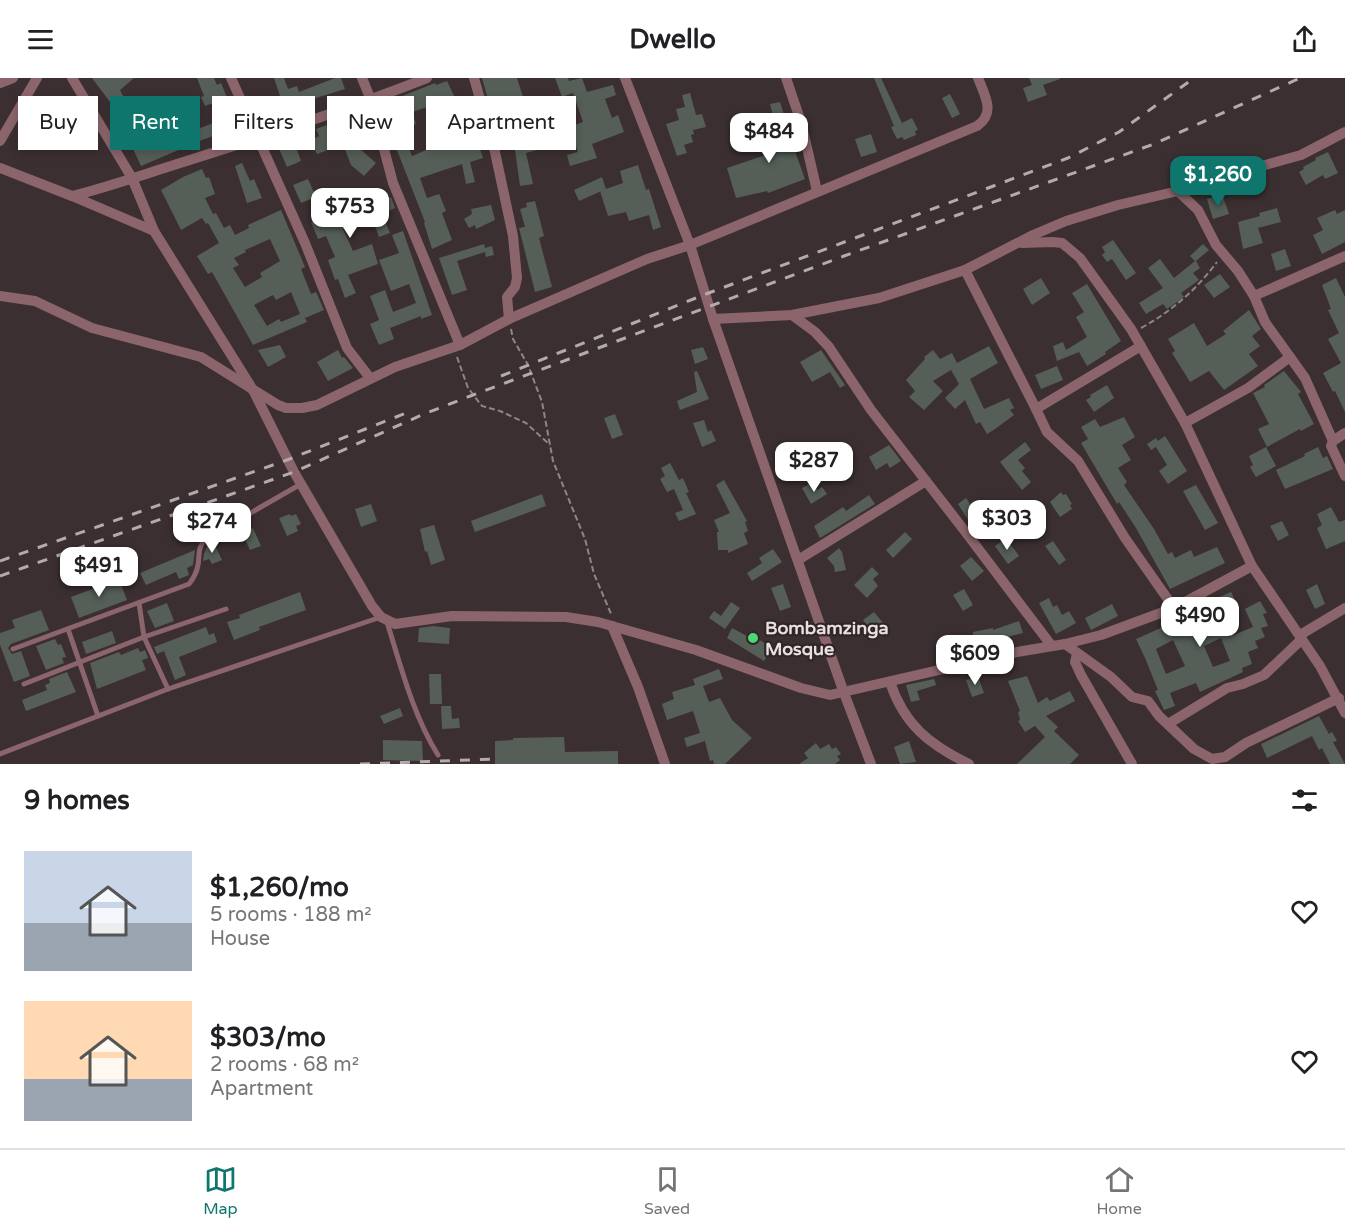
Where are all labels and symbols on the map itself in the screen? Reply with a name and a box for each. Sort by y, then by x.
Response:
pin: $484 [733,113,805,164]
pin: $1,260 [1169,156,1267,207]
pin: $753 [314,188,386,239]
pin: $287 [778,442,850,493]
pin: $303 [971,500,1043,551]
pin: $274 [176,503,248,554]
pin: $491 [63,547,135,598]
pin: $490 [1164,597,1236,648]
place label: Bombamzinga Mosque [765,617,889,660]
marker: Bombamzinga Mosque [746,631,760,645]
pin: $609 [939,635,1011,686]

